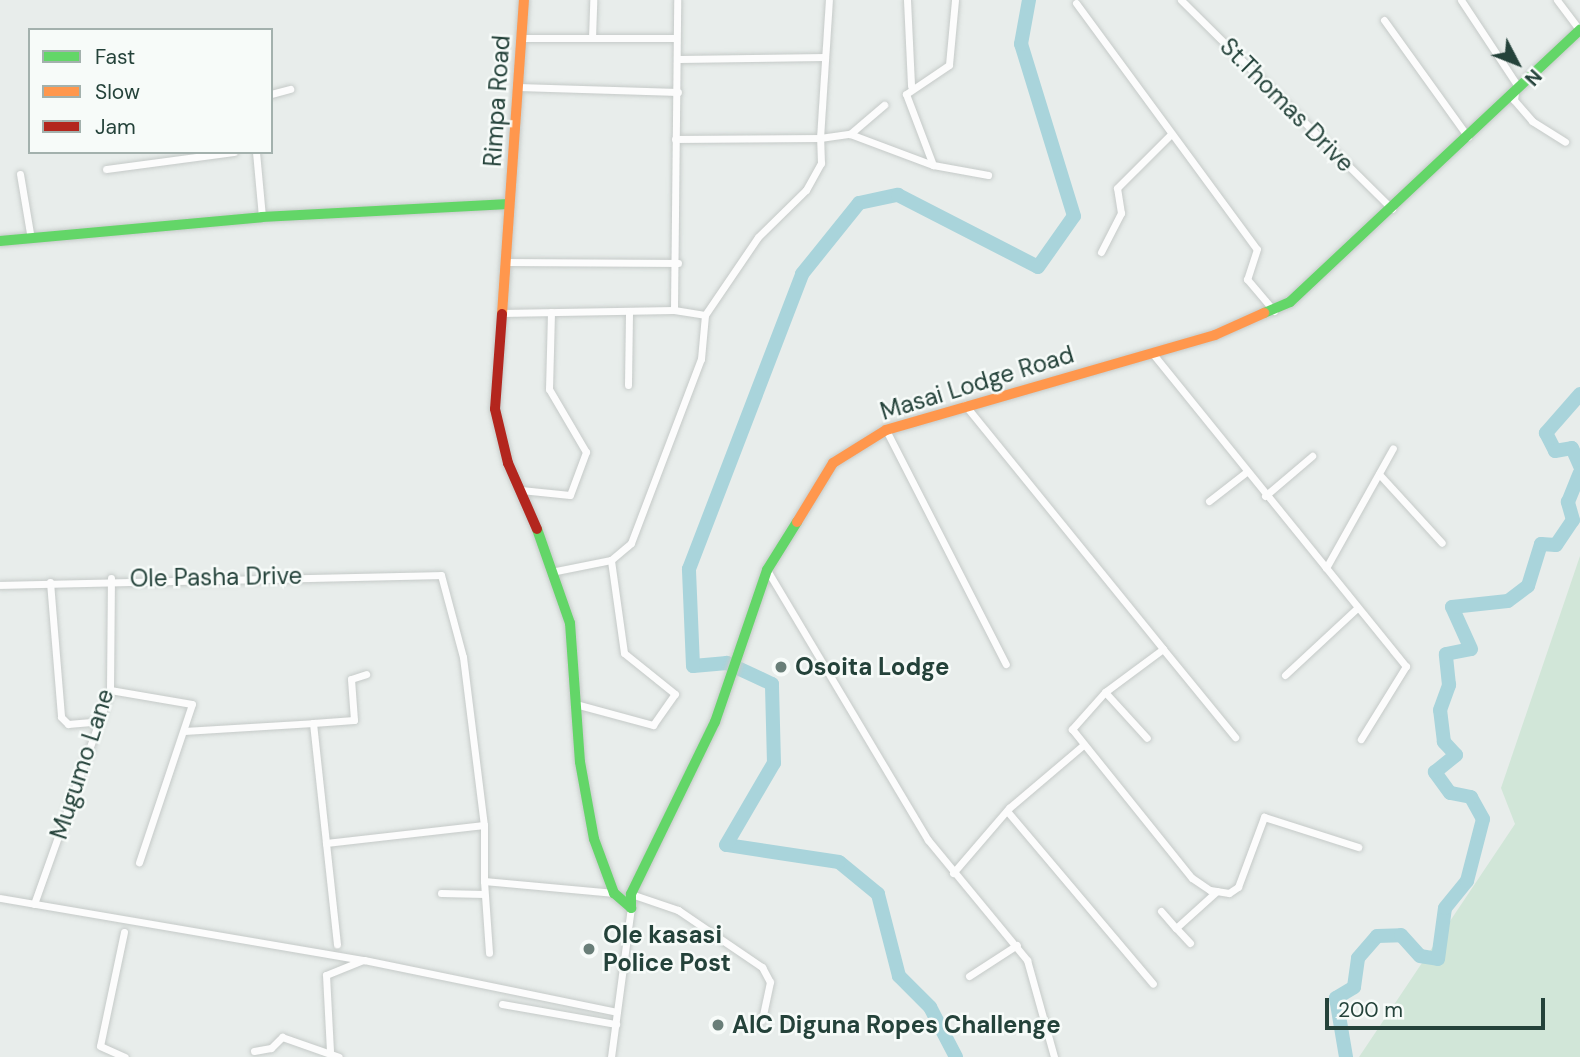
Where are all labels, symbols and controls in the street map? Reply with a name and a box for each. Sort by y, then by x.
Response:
legend [28,28,273,154]
north arrow [1482,28,1552,98]
street label: St.Thomas Drive [1214,32,1360,178]
street label: Rimpa Road [478,34,516,168]
text: Fast [95,43,135,71]
text: N [1519,64,1547,91]
text: Slow [95,78,140,106]
text: Jam [95,113,136,141]
street label: Masai Lodge Road [877,340,1077,426]
street label: Ole Pasha Drive [130,561,302,593]
place label: Osoita Lodge [795,653,949,681]
marker: Osoita Lodge [773,659,789,675]
street label: Mugumo Lane [44,685,120,843]
place label: Ole kasasi Police Post [603,921,731,977]
marker: Ole kasasi Police Post [581,941,597,957]
scale bar [1328,984,1548,1028]
text: 200 m [1338,996,1403,1024]
place label: AIC Diguna Ropes Challenge [732,1011,1061,1039]
marker: AIC Diguna Ropes Challenge [710,1017,726,1033]

